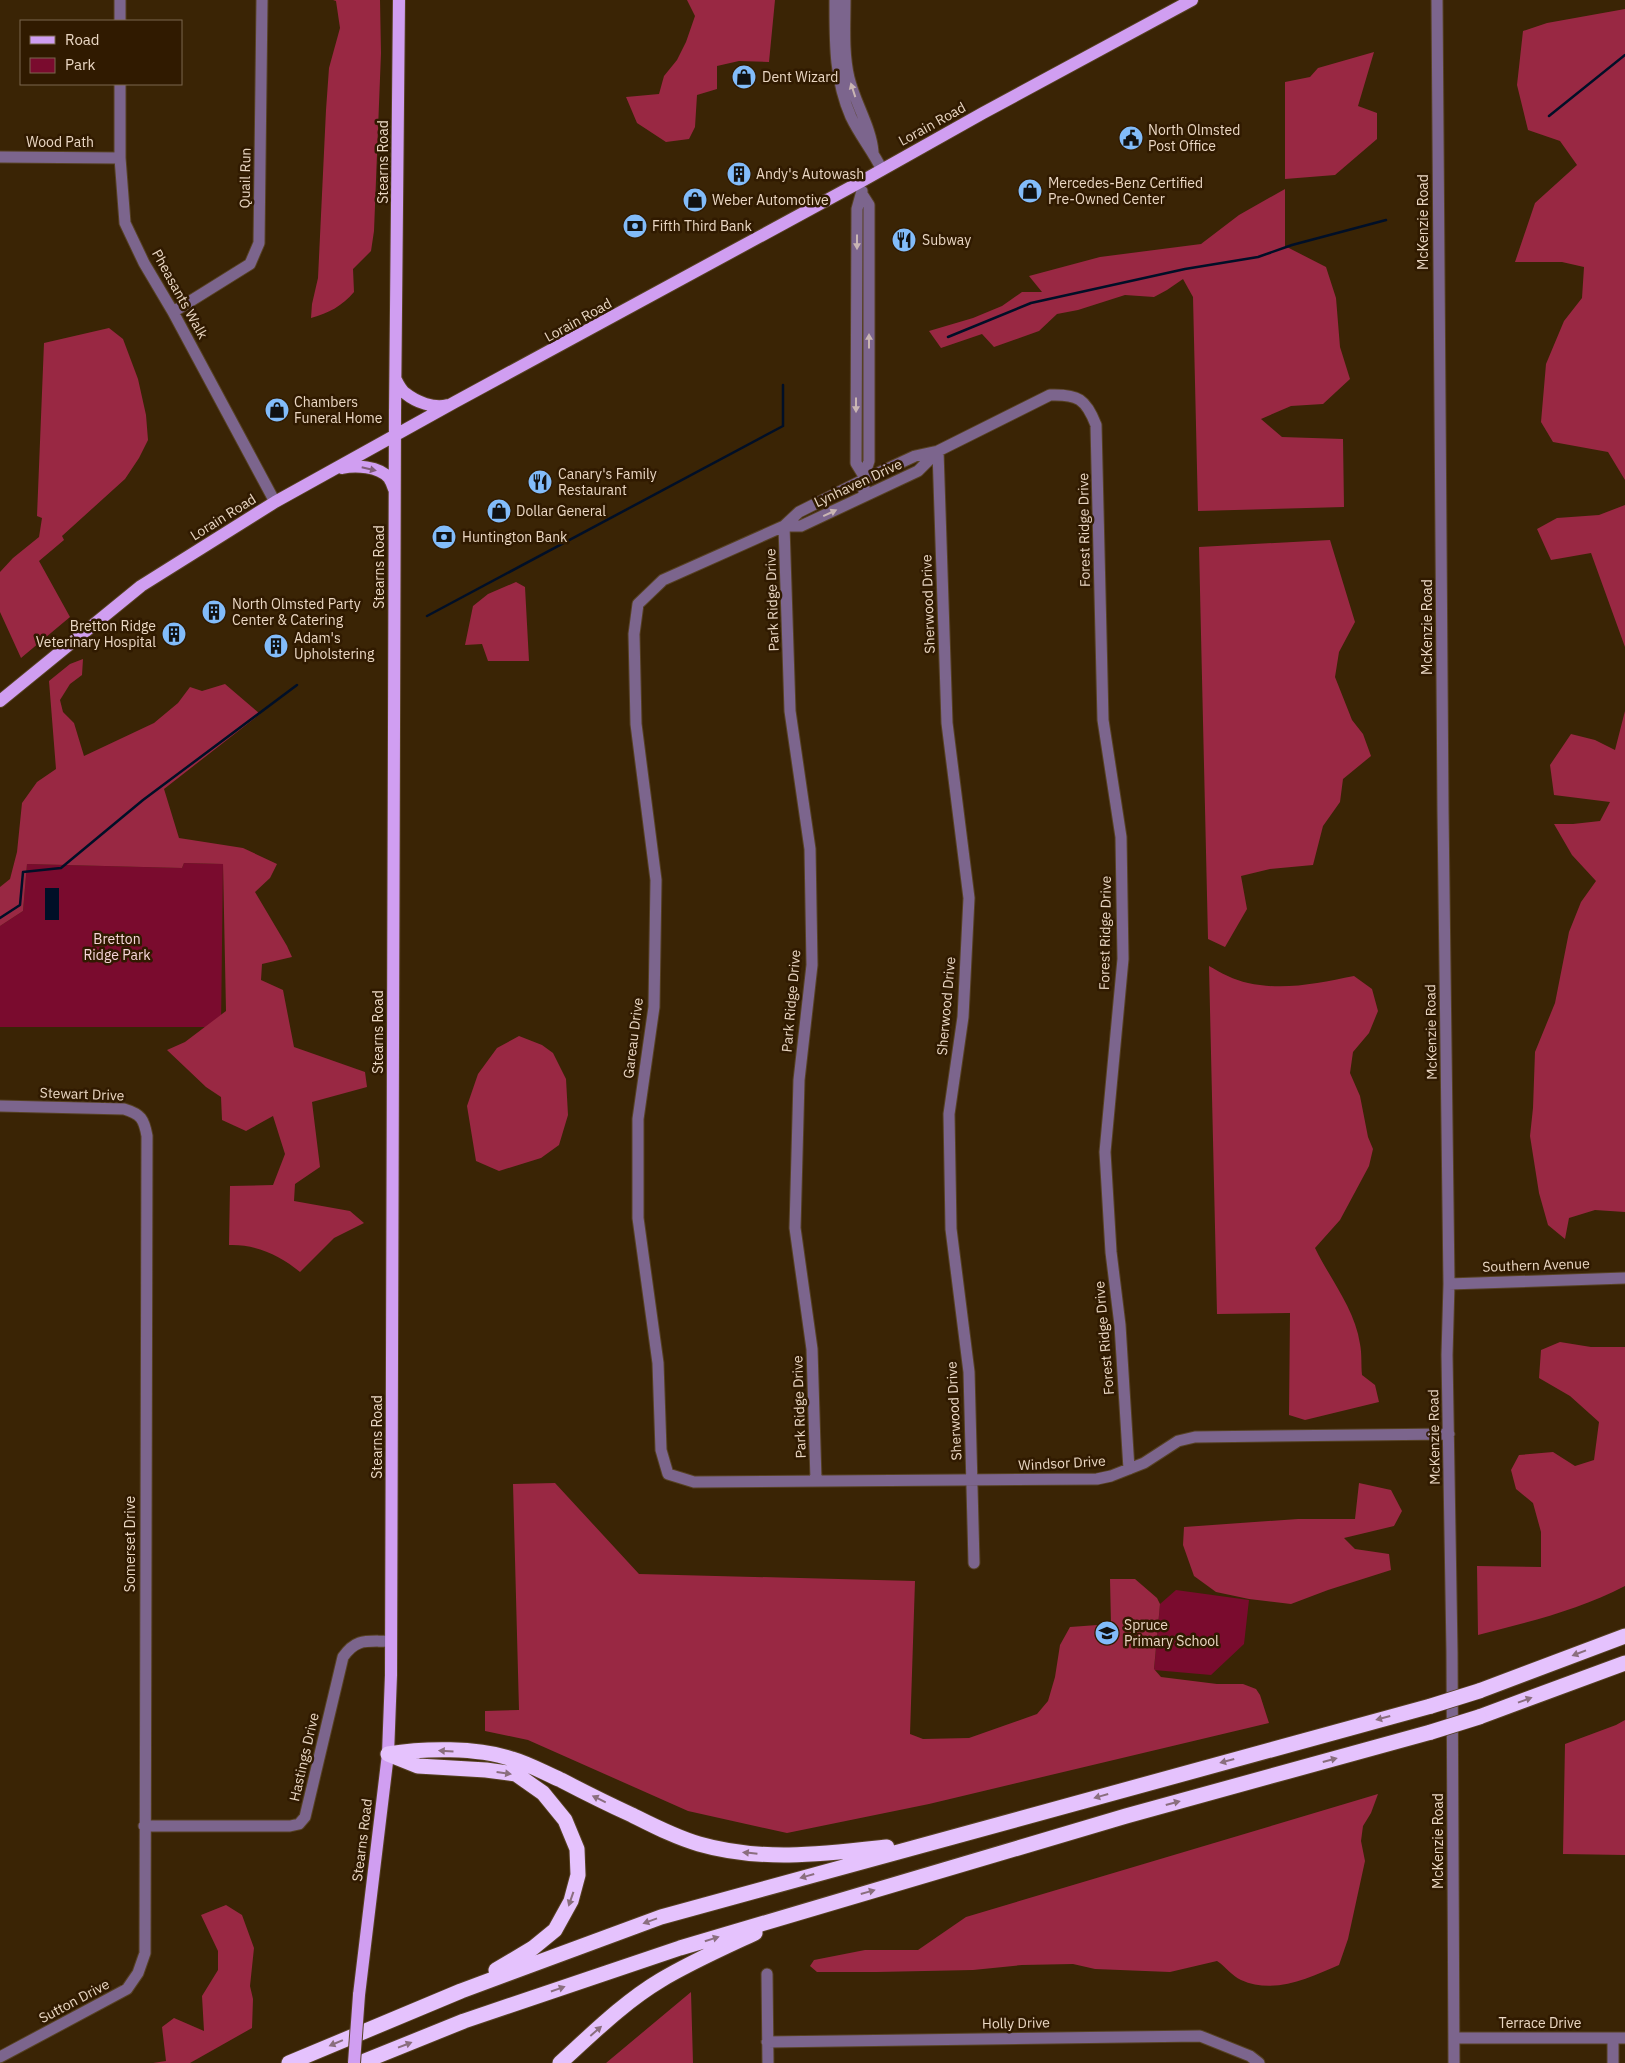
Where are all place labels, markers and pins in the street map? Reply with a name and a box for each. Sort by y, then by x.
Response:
shop icon: Dent Wizard [731,64,757,90]
place label: Dent Wizard [762,68,838,86]
place label: North Olmsted Post Office [1148,121,1240,155]
public building icon: North Olmsted Post Office [1118,125,1144,151]
building icon: Andy's Autowash [726,161,752,187]
place label: Andy's Autowash [756,165,864,183]
place label: Mercedes-Benz Certified Pre-Owned Center [1048,174,1203,208]
shop icon: Mercedes-Benz Certified Pre-Owned Center [1017,178,1043,204]
shop icon: Weber Automotive [682,187,708,213]
place label: Weber Automotive [712,191,829,209]
bank icon: Fifth Third Bank [622,213,648,239]
place label: Fifth Third Bank [652,217,753,235]
restaurant icon: Subway [891,227,917,253]
place label: Subway [922,231,971,249]
place label: Chambers Funeral Home [294,393,383,427]
shop icon: Chambers Funeral Home [264,397,290,423]
place label: Canary's Family Restaurant [558,465,657,499]
restaurant icon: Canary's Family Restaurant [527,469,553,495]
shop icon: Dollar General [486,498,512,524]
place label: Dollar General [516,502,606,520]
bank icon: Huntington Bank [431,524,457,550]
place label: Huntington Bank [462,528,568,546]
place label: North Olmsted Party Center & Catering [232,595,361,629]
building icon: North Olmsted Party Center & Catering [201,599,227,625]
place label: Bretton Ridge Veterinary Hospital [36,617,156,651]
building icon: Bretton Ridge Veterinary Hospital [161,621,187,647]
place label: Adam's Upholstering [294,629,375,663]
building icon: Adam's Upholstering [263,633,289,659]
place label: Spruce Primary School [1124,1616,1219,1650]
school or university icon: Spruce Primary School [1094,1620,1120,1646]

